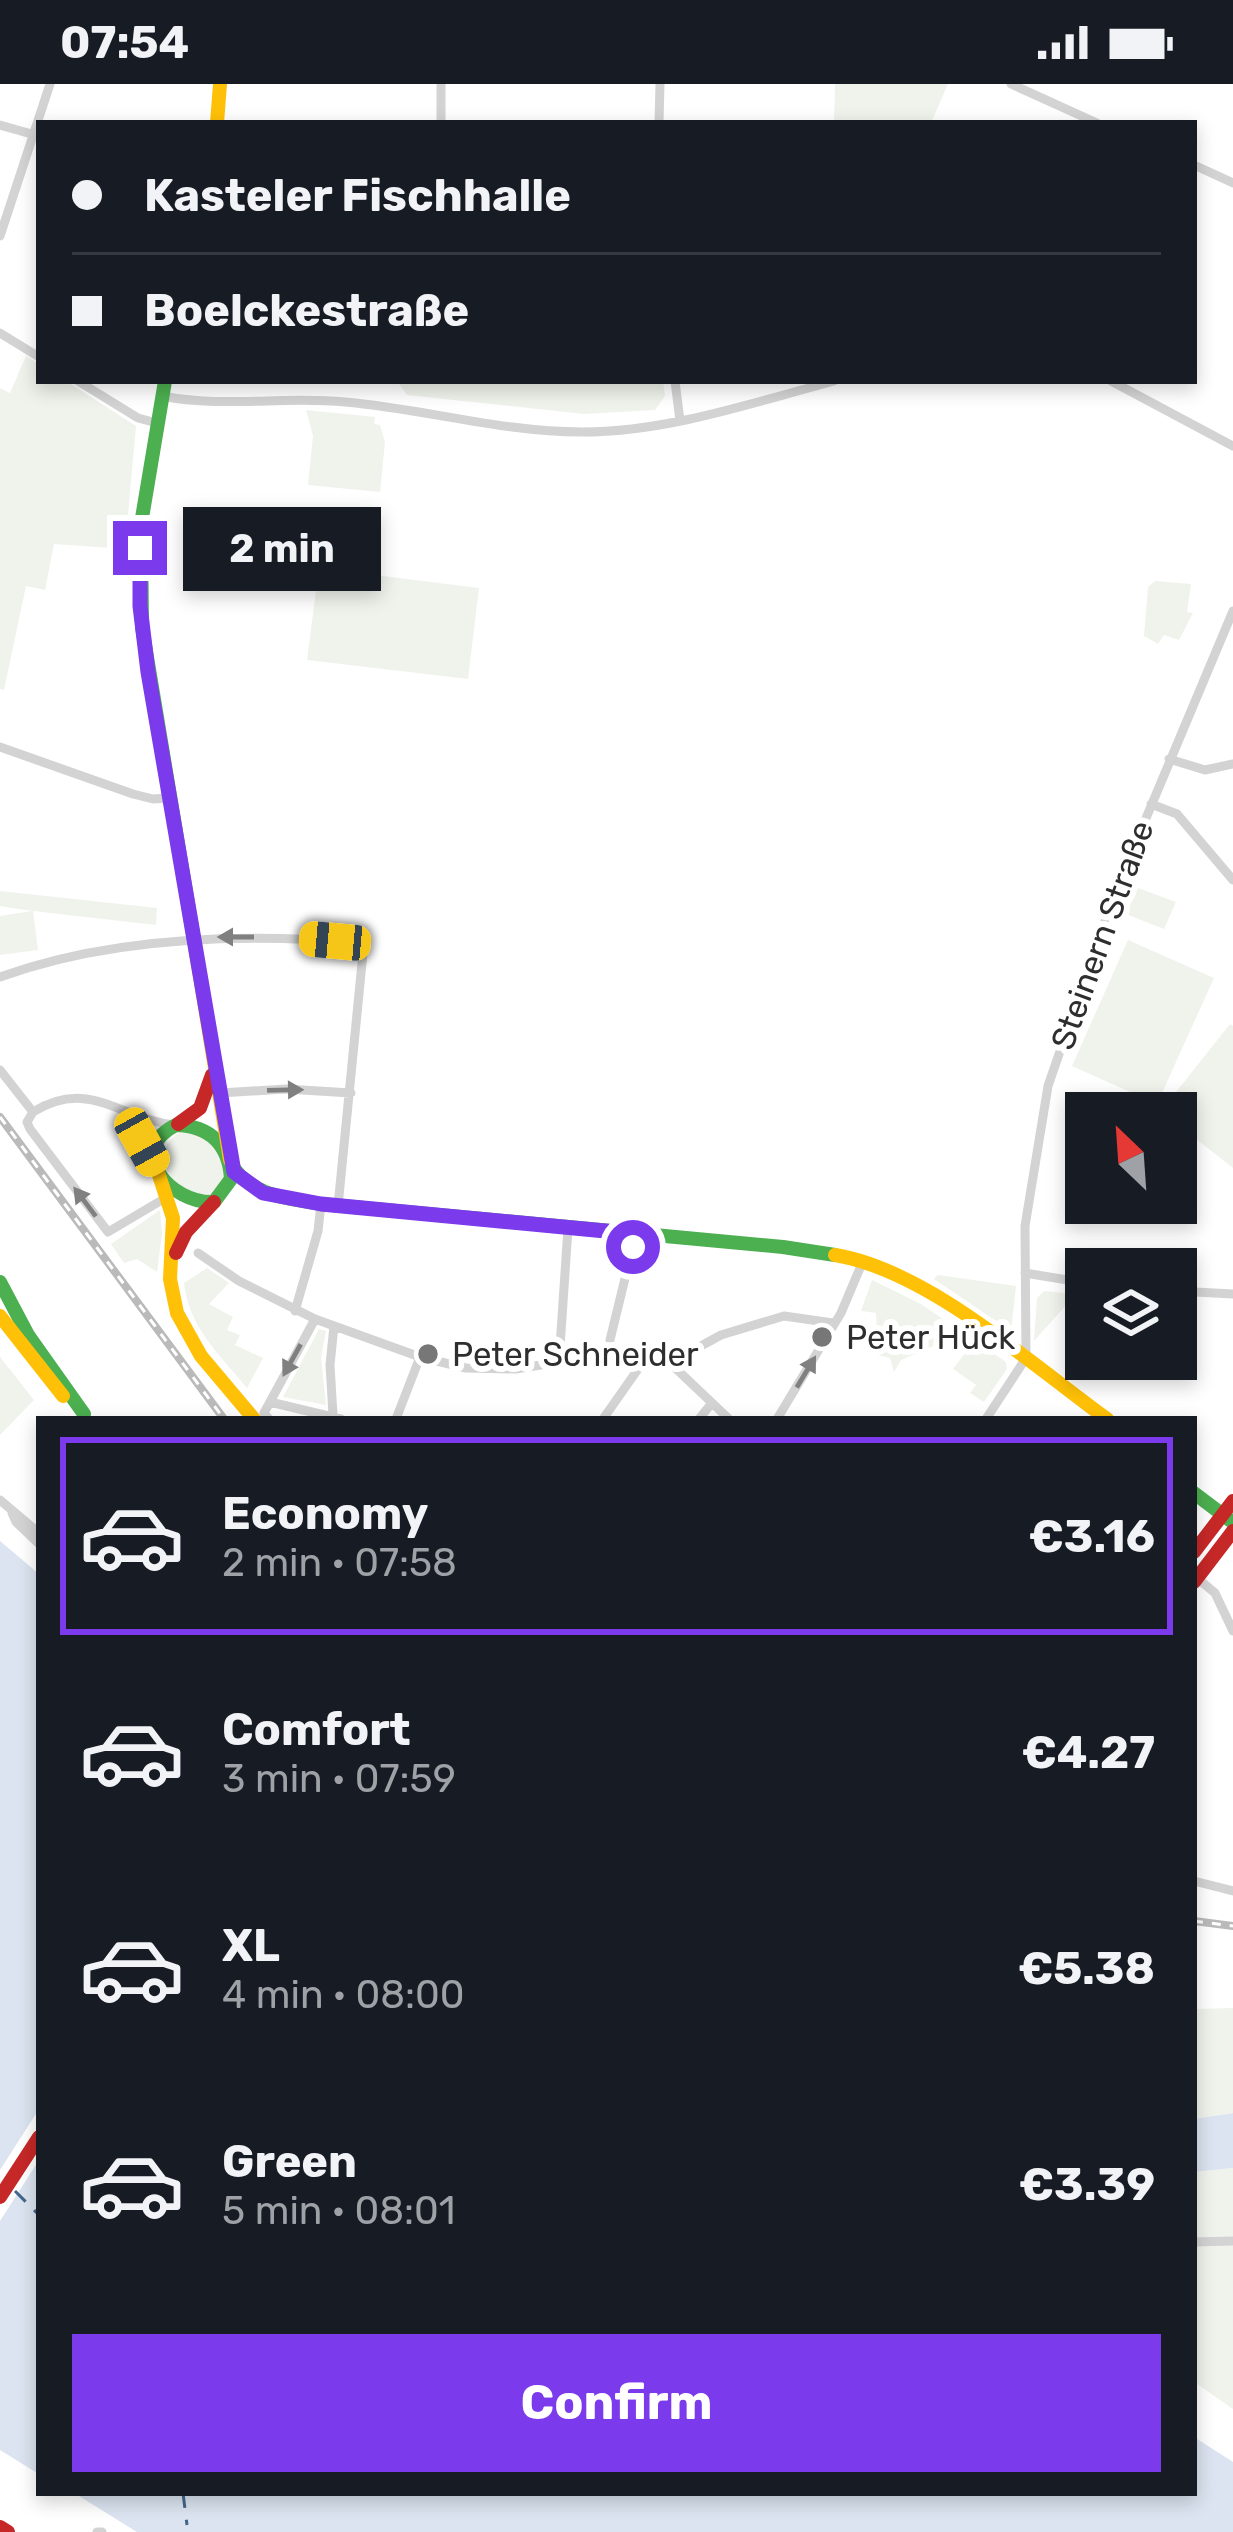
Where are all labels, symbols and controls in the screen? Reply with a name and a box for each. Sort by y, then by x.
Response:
text: 07:54 [60,16,189,69]
text: Kasteler Fischhalle [144,169,571,222]
text: Boelckestraße [144,284,469,337]
callout: 2 min [182,506,380,590]
route end [113,521,167,575]
text: 2 min [229,526,335,572]
street label: Steinern Straße [1042,815,1162,1055]
car [298,920,372,962]
one-way arrow [216,927,254,947]
one-way arrow [267,1080,305,1100]
north arrow [1065,1092,1197,1224]
map controls [1065,1092,1197,1380]
car [109,1102,175,1182]
one-way arrow [73,1186,97,1218]
route start [606,1220,660,1274]
button: layers [1065,1248,1197,1380]
place label: Peter Hück [846,1318,1015,1357]
marker: Peter Hück [809,1324,835,1350]
place label: Peter Schneider [452,1335,699,1374]
marker: Peter Schneider [415,1341,441,1367]
one-way arrow [282,1343,303,1378]
one-way arrow [795,1355,816,1389]
icon: car [78,1482,186,1590]
text: Economy [222,1487,428,1540]
text: €3.16 [1028,1510,1155,1563]
text: 2 min · 07:58 [222,1540,457,1586]
icon: car [78,1698,186,1806]
text: Comfort [222,1703,411,1756]
text: €4.27 [1021,1726,1155,1779]
text: 3 min · 07:59 [222,1756,456,1802]
icon: car [78,1914,186,2022]
text: XL [222,1919,280,1972]
text: €5.38 [1018,1942,1155,1995]
text: 4 min · 08:00 [222,1972,465,2018]
icon: car [78,2130,186,2238]
text: Green [222,2135,357,2188]
text: €3.39 [1019,2158,1155,2211]
text: 5 min · 08:01 [222,2188,455,2234]
button: Confirm [72,2334,1161,2472]

